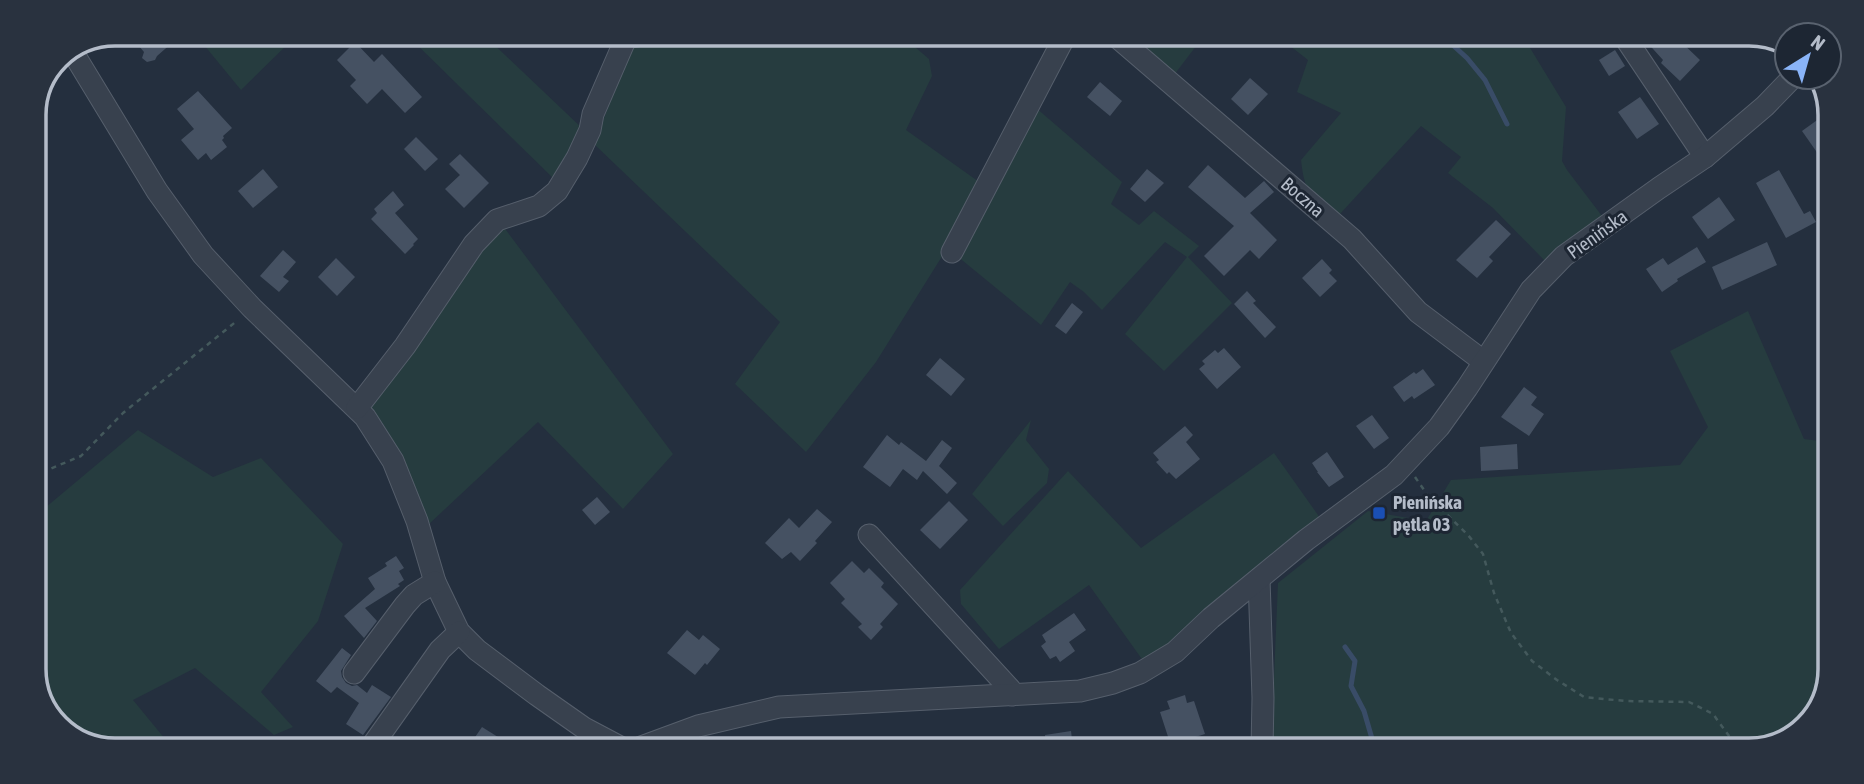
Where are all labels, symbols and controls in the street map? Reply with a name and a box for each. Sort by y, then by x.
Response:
north arrow [1773,21,1843,91]
text: N [1807,30,1829,55]
street label: Boczna [1277,172,1329,222]
street label: Pienińska [1563,205,1631,263]
place label: Pienińska pętla 03 [1393,491,1462,535]
marker: Pienińska pętla 03 [1371,505,1387,521]

